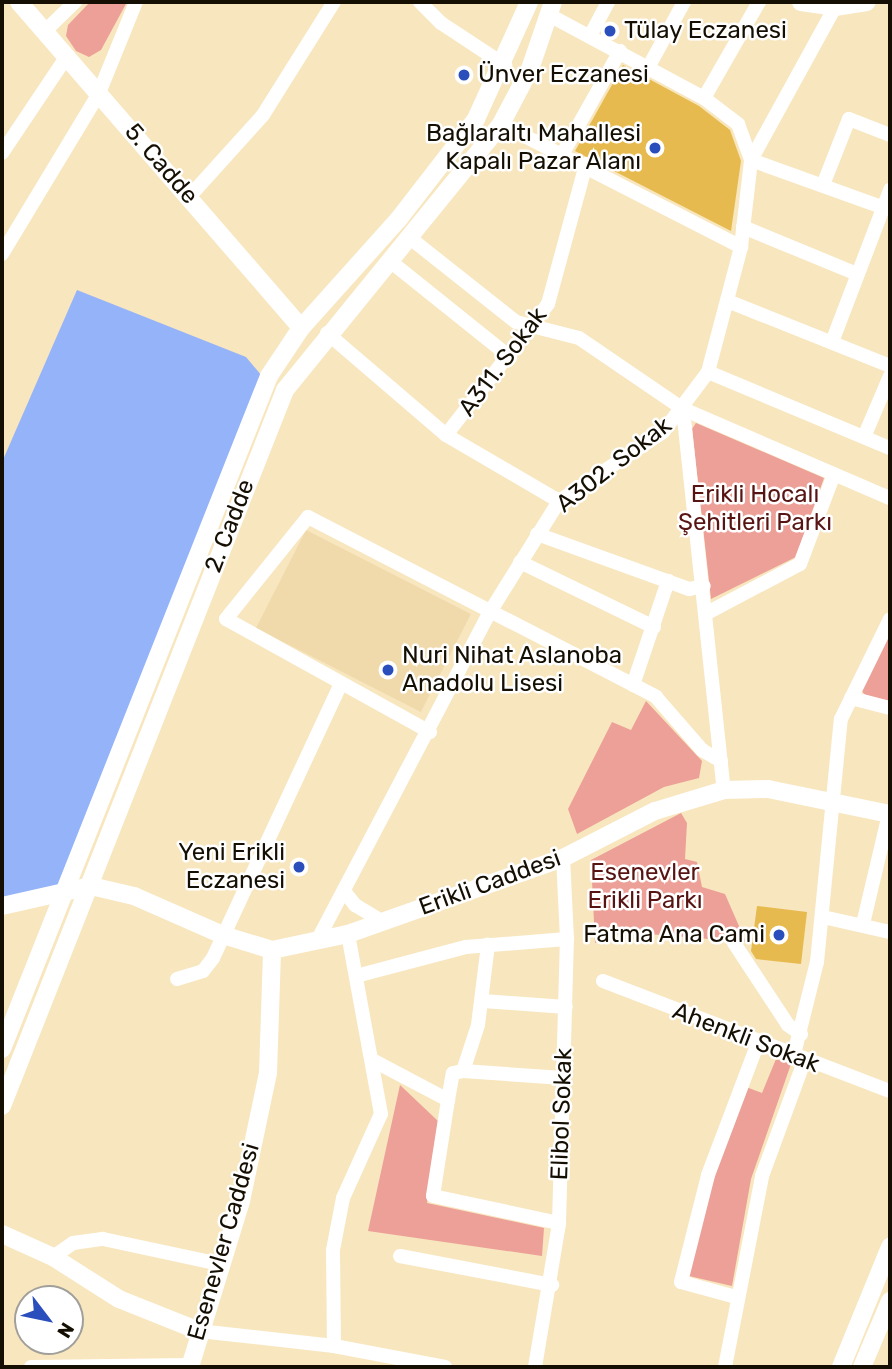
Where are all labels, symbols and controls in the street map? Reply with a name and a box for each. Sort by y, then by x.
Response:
place label: Tülay Eczanesi [624,17,788,45]
marker: Tülay Eczanesi [602,23,618,39]
place label: Ünver Eczanesi [478,61,649,89]
marker: Ünver Eczanesi [456,67,472,83]
street label: 5. Cadde [118,118,204,210]
place label: Bağlaraltı Mahallesi Kapalı Pazar Alanı [426,120,641,176]
marker: Bağlaraltı Mahallesi Kapalı Pazar Alanı [647,140,663,156]
street label: A311. Sokak [453,302,553,422]
street label: A302. Sokak [551,411,677,519]
street label: 2. Cadde [199,475,261,577]
park label: Erikli Hocalı Şehitleri Parkı [678,481,832,537]
place label: Nuri Nihat Aslanoba Anadolu Lisesi [402,642,623,698]
marker: Nuri Nihat Aslanoba Anadolu Lisesi [380,662,396,678]
place label: Yeni Erikli Eczanesi [178,839,285,895]
street label: Erikli Caddesi [415,844,565,922]
marker: Yeni Erikli Eczanesi [291,859,307,875]
park label: Esenevler Erikli Parkı [587,859,703,915]
place label: Fatma Ana Cami [583,921,765,949]
marker: Fatma Ana Cami [771,927,787,943]
street label: Ahenkli Sokak [668,997,824,1079]
street label: Elibol Sokak [545,1047,579,1181]
street label: Esenevler Caddesi [182,1140,266,1344]
north arrow [14,1285,84,1355]
text: N [52,1318,79,1342]

